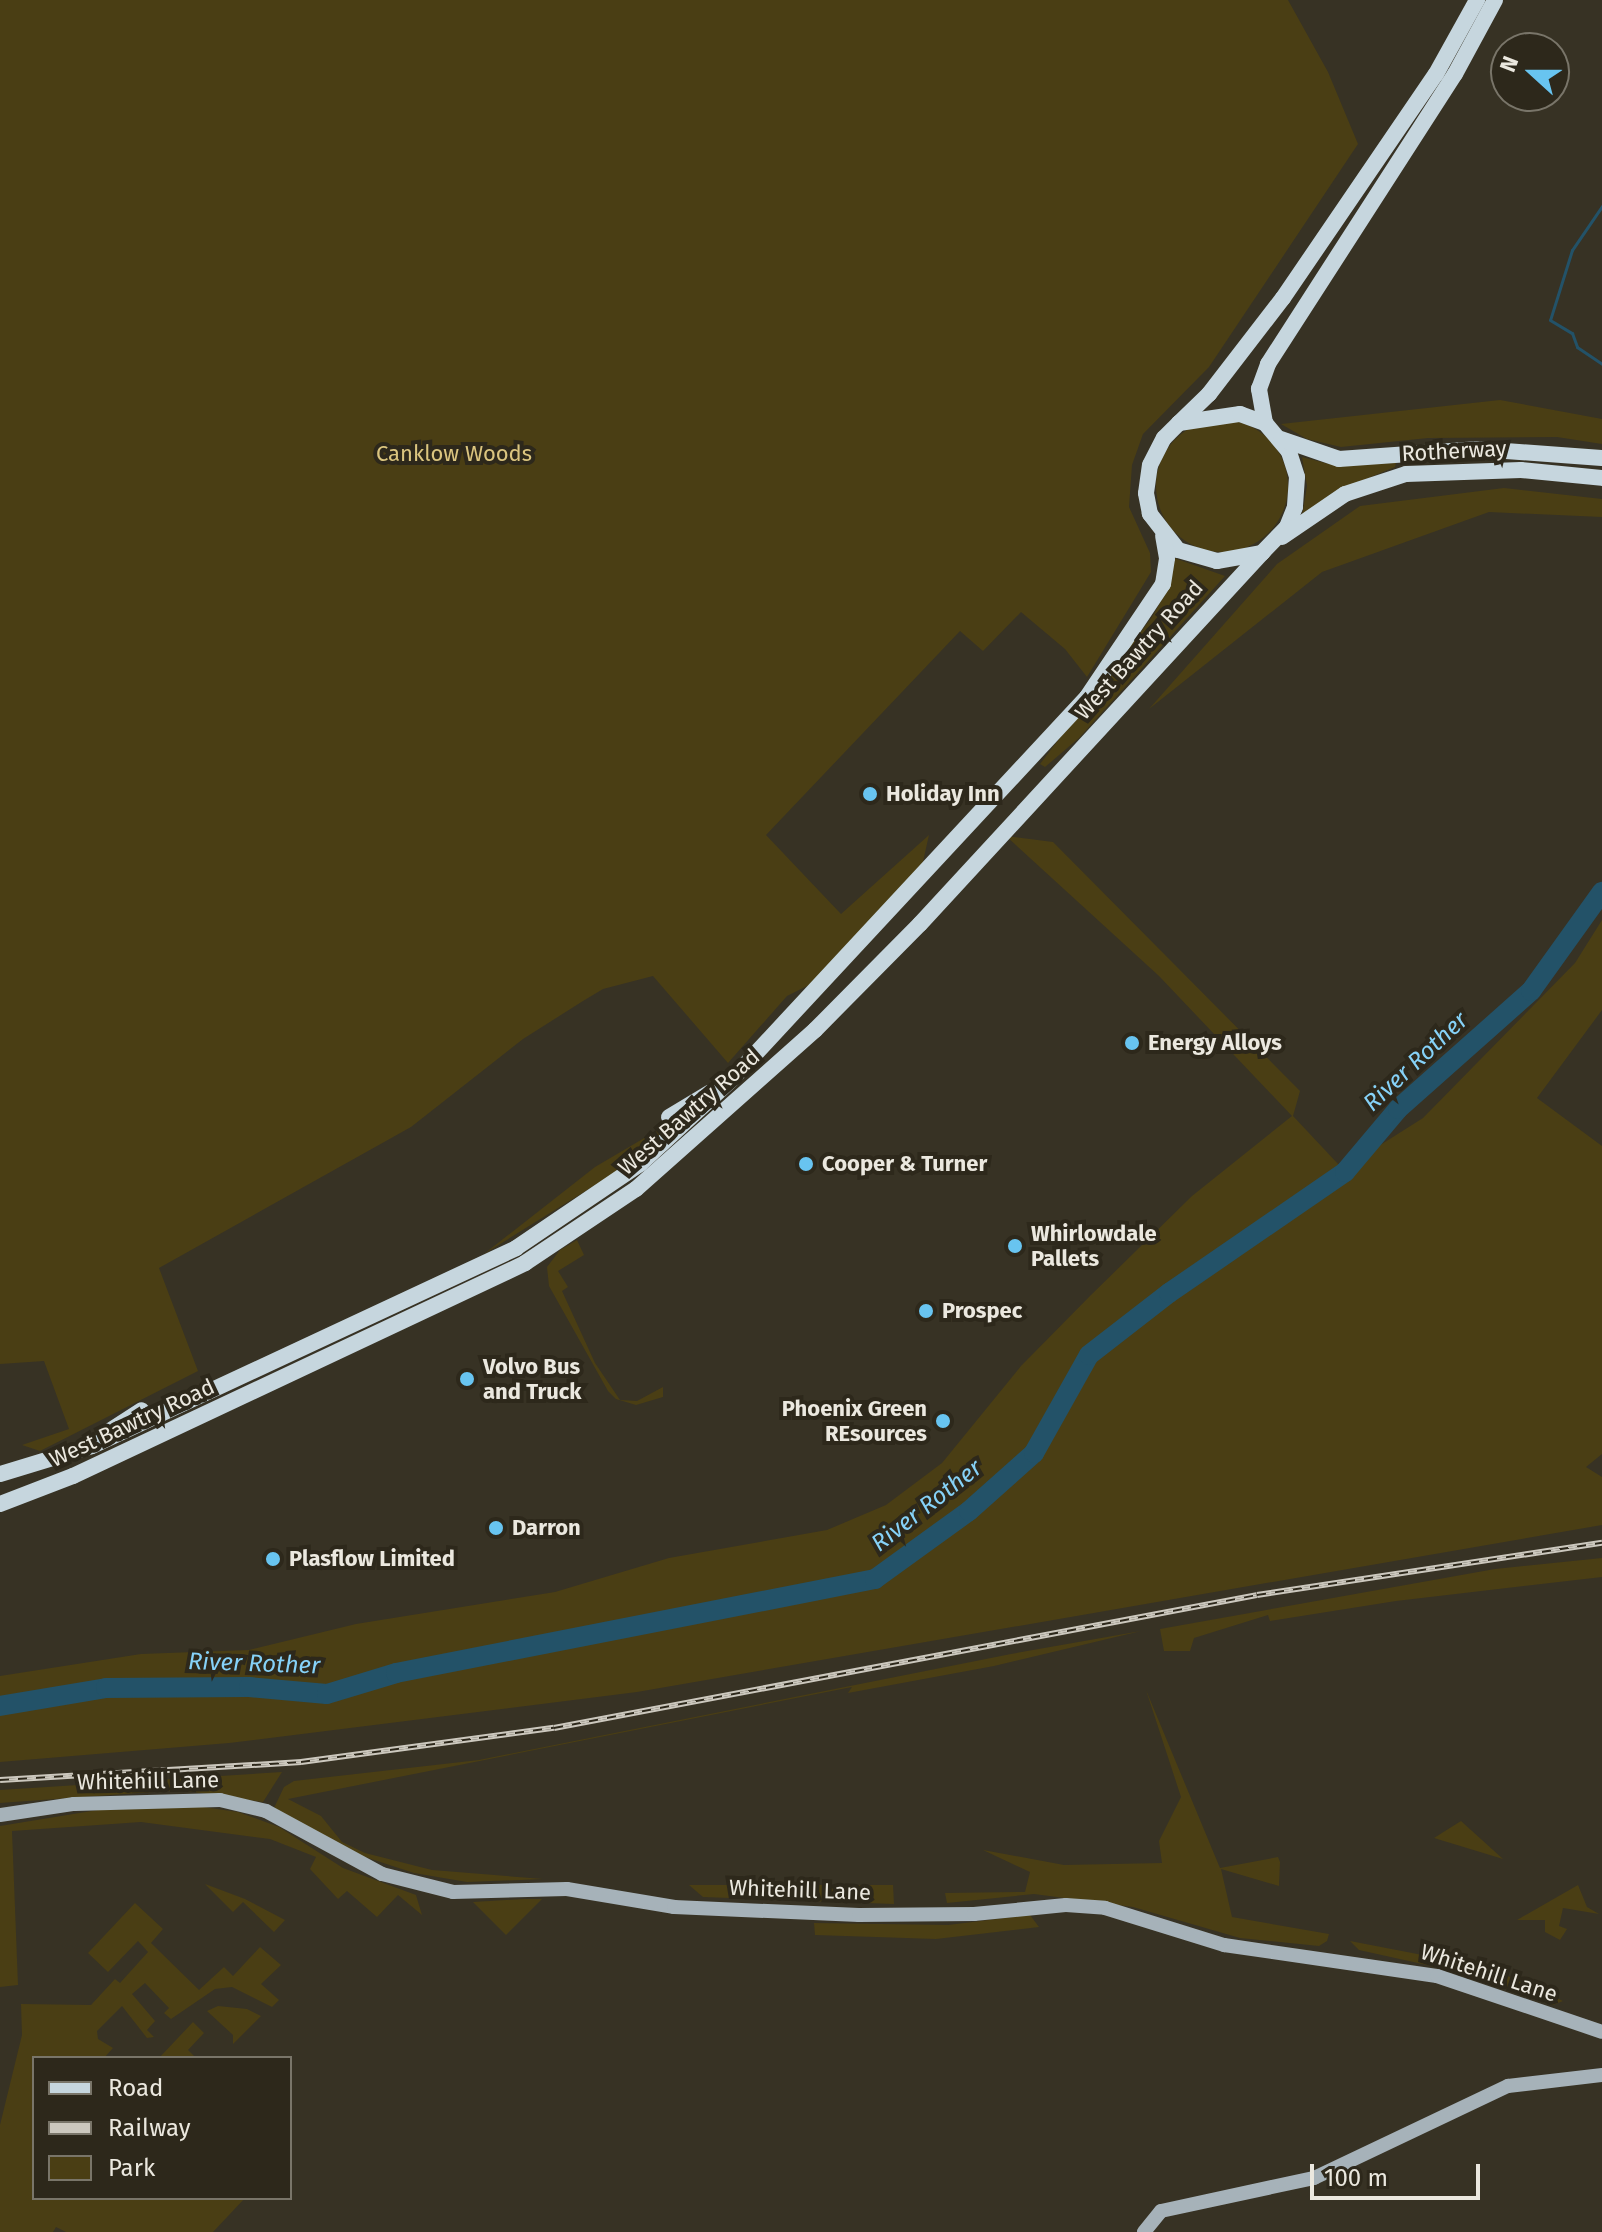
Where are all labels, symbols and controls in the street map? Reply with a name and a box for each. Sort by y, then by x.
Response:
north arrow [1490,32,1570,112]
text: N [1494,52,1524,76]
street label: Rotherway [1401,435,1507,467]
park label: Canklow Woods [376,441,532,467]
street label: West Bawtry Road [1069,575,1209,725]
place label: Holiday Inn [886,781,1000,807]
marker: Holiday Inn [861,785,879,803]
water label: River Rother [1358,1006,1474,1118]
place label: Energy Alloys [1148,1030,1282,1056]
marker: Energy Alloys [1123,1034,1141,1052]
street label: West Bawtry Road [613,1043,765,1181]
place label: Cooper & Turner [822,1151,987,1177]
marker: Cooper & Turner [797,1155,815,1173]
place label: Whirlowdale Pallets [1031,1220,1157,1272]
marker: Whirlowdale Pallets [1006,1237,1024,1255]
place label: Prospec [942,1298,1022,1324]
marker: Prospec [917,1302,935,1320]
place label: Volvo Bus and Truck [483,1353,581,1404]
marker: Volvo Bus and Truck [458,1370,476,1388]
street label: West Bawtry Road [45,1373,219,1473]
place label: Phoenix Green REsources [782,1395,927,1446]
marker: Phoenix Green REsources [934,1412,952,1430]
water label: River Rother [866,1454,988,1558]
place label: Darron [512,1515,581,1541]
marker: Darron [487,1519,505,1537]
place label: Plasflow Limited [289,1546,455,1572]
marker: Plasflow Limited [264,1550,282,1568]
water label: River Rother [187,1647,321,1681]
street label: Whitehill Lane [77,1767,219,1795]
street label: Whitehill Lane [728,1874,872,1906]
street label: Whitehill Lane [1417,1938,1561,2008]
legend [32,2056,292,2200]
text: Road [108,2074,163,2102]
text: Railway [108,2114,191,2142]
scale bar [1314,2148,1484,2198]
text: Park [108,2154,155,2182]
text: 100 m [1324,2164,1388,2192]

